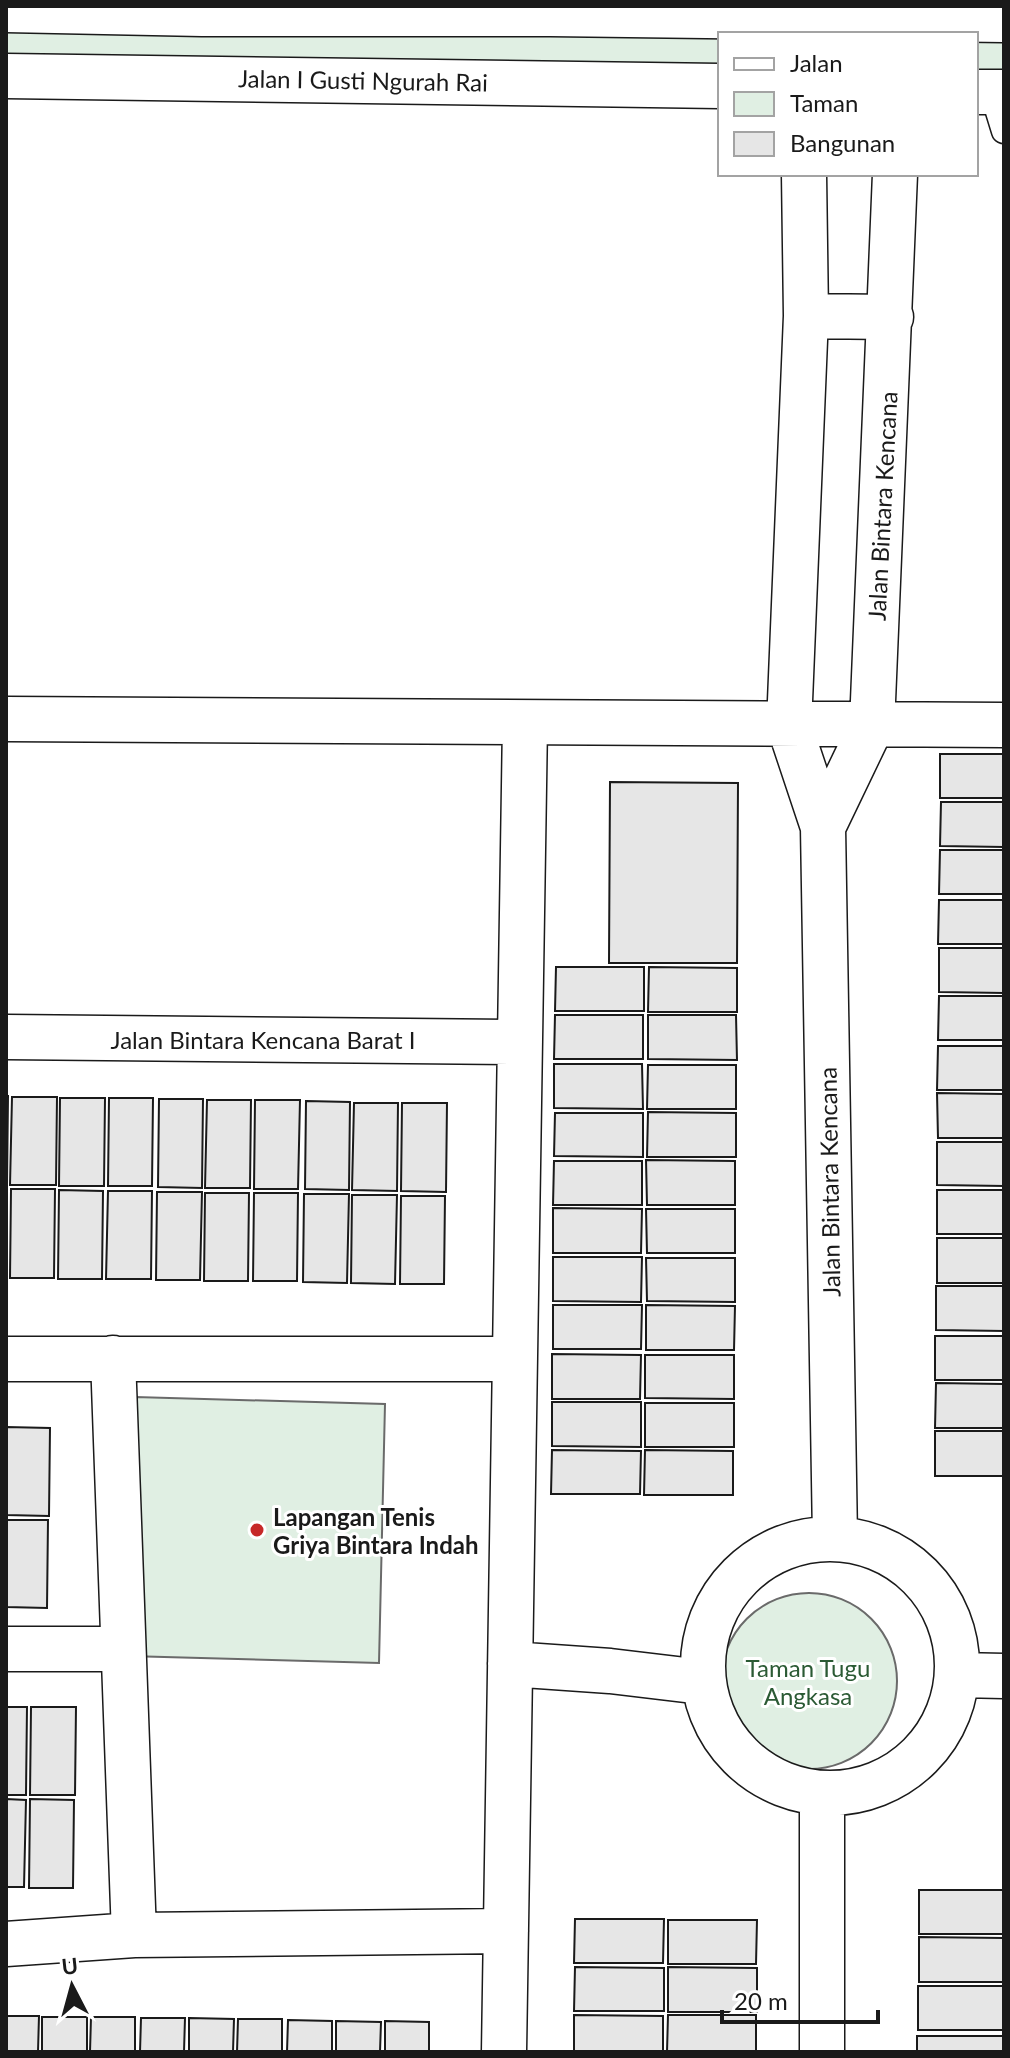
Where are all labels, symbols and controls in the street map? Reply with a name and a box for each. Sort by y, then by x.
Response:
legend [718,32,978,176]
text: Jalan [790,48,843,77]
street label: Jalan I Gusti Ngurah Rai [238,63,488,97]
text: Taman [790,88,858,117]
text: Bangunan [790,128,895,157]
street label: Jalan Bintara Kencana [862,390,902,622]
street label: Jalan Bintara Kencana Barat I [110,1025,416,1054]
street label: Jalan Bintara Kencana [812,1067,846,1297]
place label: Lapangan Tenis Griya Bintara Indah [273,1502,478,1559]
marker: Lapangan Tenis Griya Bintara Indah [248,1521,266,1539]
park label: Taman Tugu Angkasa [746,1653,870,1710]
north arrow [32,1946,112,2026]
text: U [60,1951,79,1980]
scale bar [722,1974,878,2024]
text: 20 m [734,1986,788,2015]

